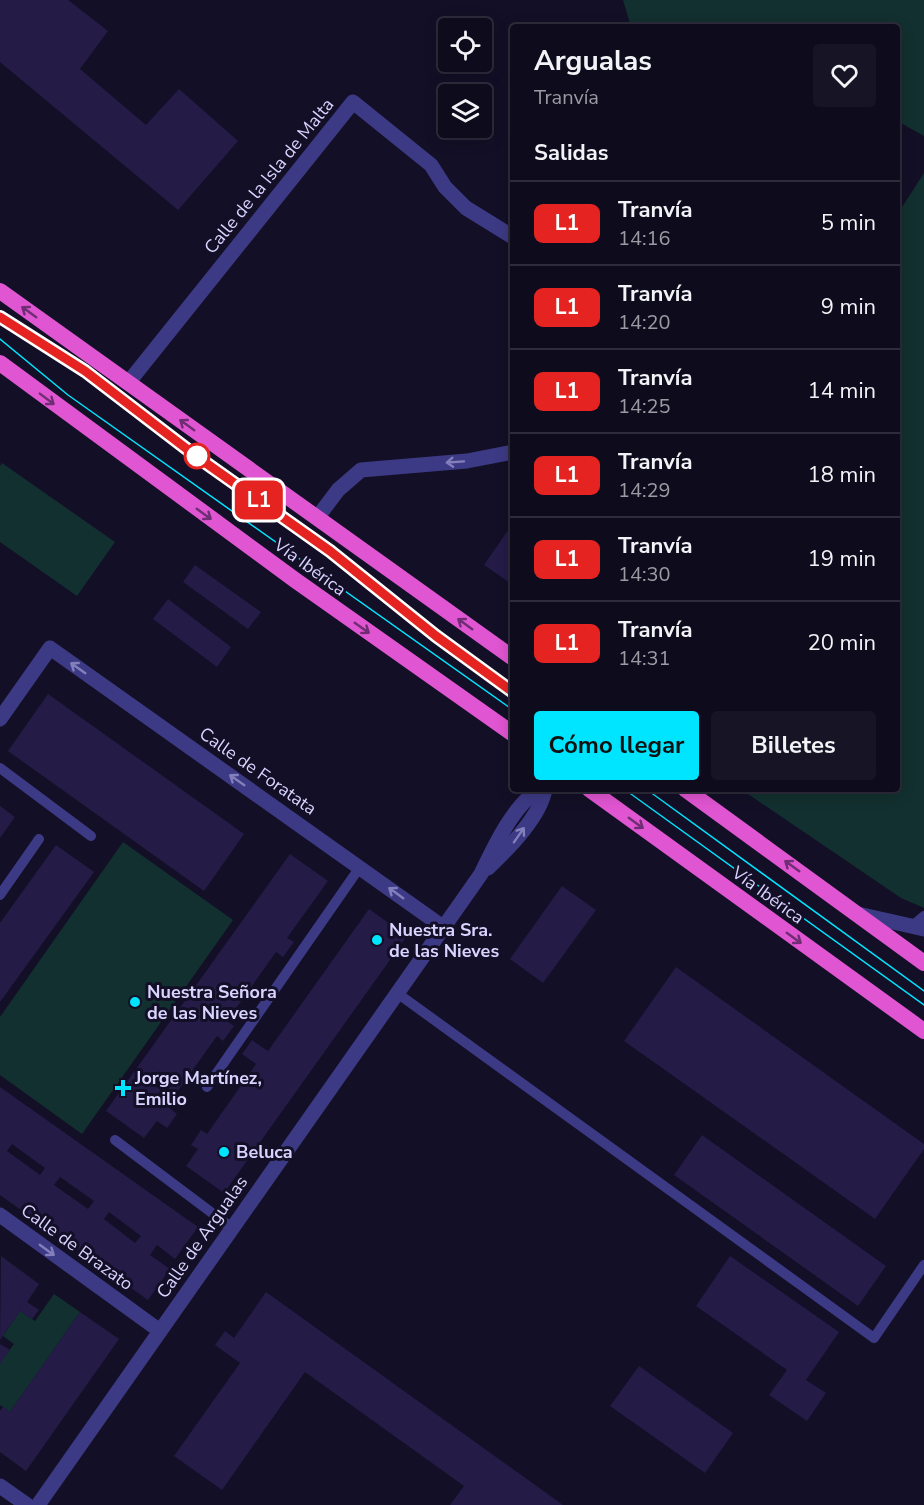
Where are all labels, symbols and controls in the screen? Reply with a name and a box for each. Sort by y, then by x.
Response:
map controls [438,18,492,138]
button: locate [438,18,492,72]
text: Argualas [534,42,652,80]
button: heart [813,44,876,107]
button: layers [438,84,492,138]
text: Tranvía [534,84,599,111]
street label: Calle de la Isla de Malta [199,93,339,259]
text: Salidas [534,138,609,168]
text: Tranvía [618,195,693,225]
text: 5 min [821,208,876,238]
text: L1 [555,209,579,237]
text: 14:16 [618,225,671,252]
text: Tranvía [618,279,693,309]
text: 9 min [821,292,876,322]
text: L1 [555,293,579,321]
one-way arrow [21,306,37,318]
text: 14:20 [618,309,671,336]
text: Tranvía [618,363,693,393]
text: 14 min [808,376,876,406]
text: L1 [555,377,579,405]
one-way arrow [38,392,54,405]
text: 14:25 [618,393,671,420]
one-way arrow [180,419,196,431]
unlabelled marker [184,443,210,469]
text: Tranvía [618,447,693,477]
one-way arrow [446,456,466,467]
text: 18 min [808,460,876,490]
text: L1 [555,461,579,489]
text: 14:29 [618,477,671,504]
line badge: L1 [232,480,286,520]
text: L1 [247,486,271,514]
one-way arrow [196,508,212,520]
text: Tranvía [618,531,693,561]
street label: Vía Ibérica [268,532,351,601]
text: 19 min [808,544,876,574]
text: L1 [555,545,579,573]
text: 14:30 [618,561,671,588]
text: Tranvía [618,615,693,645]
one-way arrow [458,618,474,631]
one-way arrow [354,622,370,634]
text: 20 min [808,628,876,658]
text: L1 [555,629,579,657]
text: 14:31 [618,645,671,672]
one-way arrow [70,662,86,674]
button: Cómo llegar [534,711,699,780]
button: Billetes [711,711,876,780]
street label: Calle de Foratata [195,722,321,820]
one-way arrow [229,774,246,786]
one-way arrow [628,817,644,830]
one-way arrow [513,827,525,844]
street label: Vía Ibérica [726,860,809,929]
one-way arrow [785,860,801,872]
one-way arrow [389,887,405,899]
place label: Nuestra Sra. de las Nieves [389,918,499,963]
one-way arrow [785,932,801,945]
marker: Nuestra Sra. de las Nieves [370,933,384,947]
place label: Nuestra Señora de las Nieves [147,980,277,1025]
marker: Nuestra Señora de las Nieves [128,995,142,1009]
place label: Jorge Martínez, Emilio [134,1066,262,1111]
marker: Jorge Martínez, Emilio [116,1081,130,1095]
place label: Beluca [236,1140,293,1164]
marker: Beluca [217,1145,231,1159]
street label: Calle de Argualas [151,1171,253,1303]
street label: Calle de Brazato [16,1198,138,1296]
one-way arrow [39,1244,55,1256]

